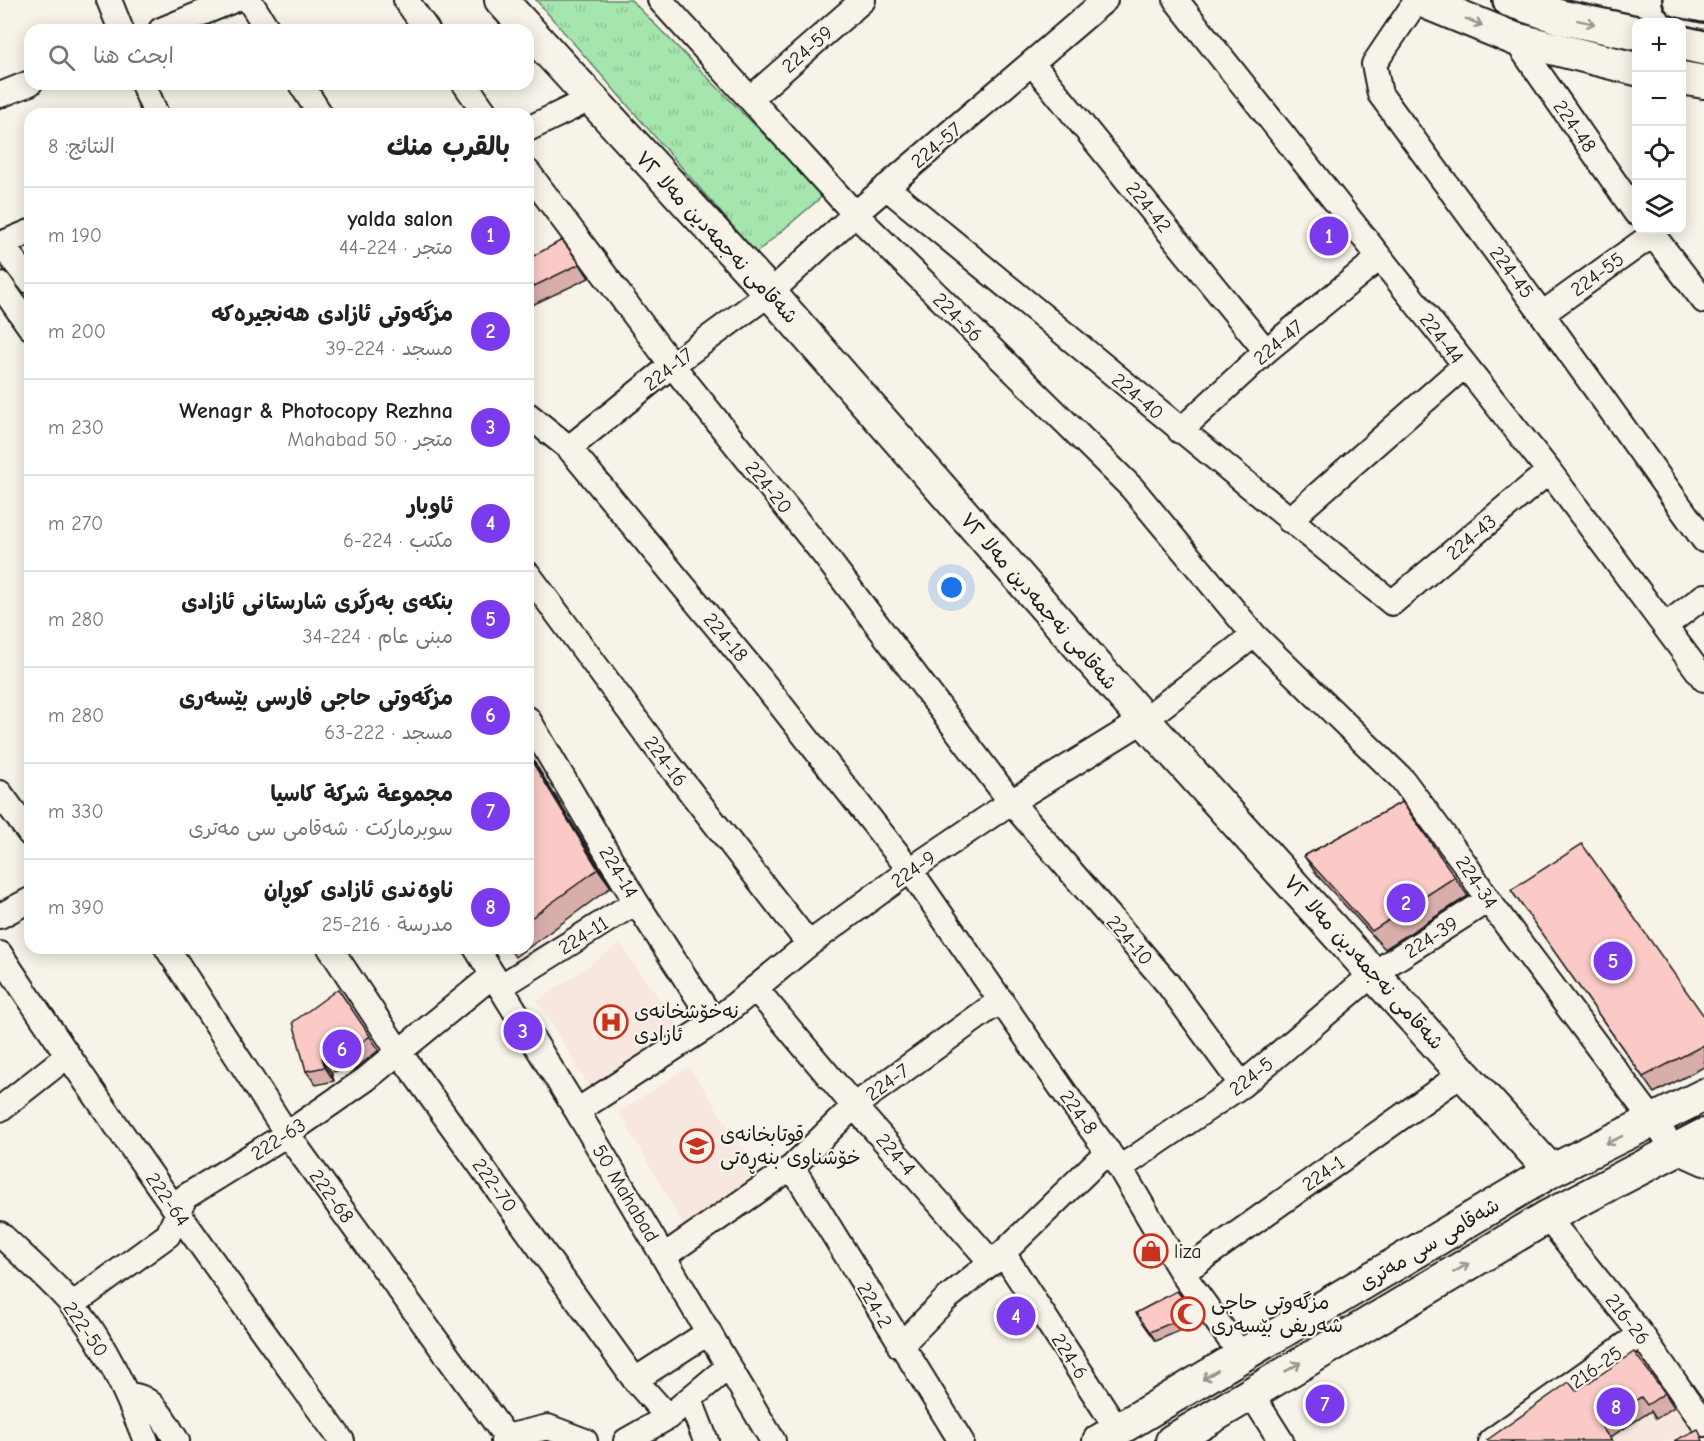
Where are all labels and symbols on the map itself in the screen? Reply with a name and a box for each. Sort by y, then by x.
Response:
one-way arrow [1465,17,1483,28]
one-way arrow [1576,17,1596,28]
street label: 224-59 [777,21,838,78]
street label: 224-48 [1548,96,1601,157]
street label: 224-57 [906,117,967,173]
street label: شەقامی نەجمەدین مەلا ٧٢ [630,146,802,329]
street label: 224-42 [1121,177,1176,237]
pin: 1 [1310,214,1348,258]
street label: 224-45 [1485,242,1539,303]
street label: 224-55 [1566,247,1628,301]
street label: 224-56 [928,288,987,347]
street label: 224-44 [1415,308,1468,368]
street label: 224-47 [1249,315,1308,370]
street label: 224-17 [639,343,698,396]
street label: 224-40 [1107,368,1168,425]
street label: 224-20 [740,456,797,518]
street label: شەقامی نەجمەدین مەلا ٧٢ [955,508,1122,695]
street label: 224-43 [1442,510,1501,565]
your location [937,573,966,602]
street label: 224-18 [699,608,753,666]
street label: 224-16 [639,731,692,791]
street label: 224-14 [594,842,643,902]
street label: 224-9 [887,846,940,893]
street label: 224-34 [1451,852,1502,913]
street label: شەقامی نەجمەدین مەلا ٧٢ [1278,870,1448,1055]
pin: 2 [1386,880,1426,926]
street label: 224-11 [554,911,612,960]
street label: 224-10 [1102,911,1158,970]
street label: 224-39 [1400,912,1462,963]
pin: 5 [1594,938,1632,984]
place label: نەخۆشخانەی ئازادی [634,1000,739,1046]
hospital icon: نەخۆشخانەی ئازادی [593,1004,629,1040]
pin: 3 [504,1008,542,1054]
pin: 6 [322,1026,362,1072]
street label: 224-5 [1225,1052,1278,1101]
street label: 224-7 [861,1059,914,1106]
street label: 224-8 [1055,1086,1102,1139]
street label: 222-63 [247,1113,310,1166]
place label: قوتابخانەی خۆشناوی بنەڕەتی [720,1123,861,1174]
school or university icon: قوتابخانەی خۆشناوی بنەڕەتی [679,1128,715,1164]
street label: 224-4 [871,1129,920,1180]
one-way arrow [1605,1134,1623,1146]
street label: 50 Mahabad [588,1140,664,1246]
street label: 224-1 [1298,1151,1349,1196]
street label: 222-70 [467,1154,522,1217]
street label: 222-68 [304,1165,359,1228]
street label: 222-64 [141,1168,194,1230]
street label: شەقامی سی مەتری [1355,1193,1504,1296]
shop icon: liza [1133,1233,1169,1269]
place label: liza [1174,1240,1201,1263]
one-way arrow [1452,1261,1469,1273]
street label: 224-2 [852,1278,897,1332]
street label: 216-26 [1601,1289,1655,1349]
place label: مزگەوتی حاجی شەریفی بێسەری [1211,1291,1343,1338]
pin: 4 [996,1294,1036,1338]
mosque icon: مزگەوتی حاجی شەریفی بێسەری [1170,1296,1206,1332]
street label: 222-50 [58,1297,113,1361]
street label: 224-6 [1046,1329,1093,1383]
street label: 216-25 [1566,1341,1627,1394]
one-way arrow [1284,1361,1301,1373]
one-way arrow [1202,1369,1219,1381]
pin: 7 [1306,1382,1344,1426]
pin: 8 [1596,1384,1636,1430]

